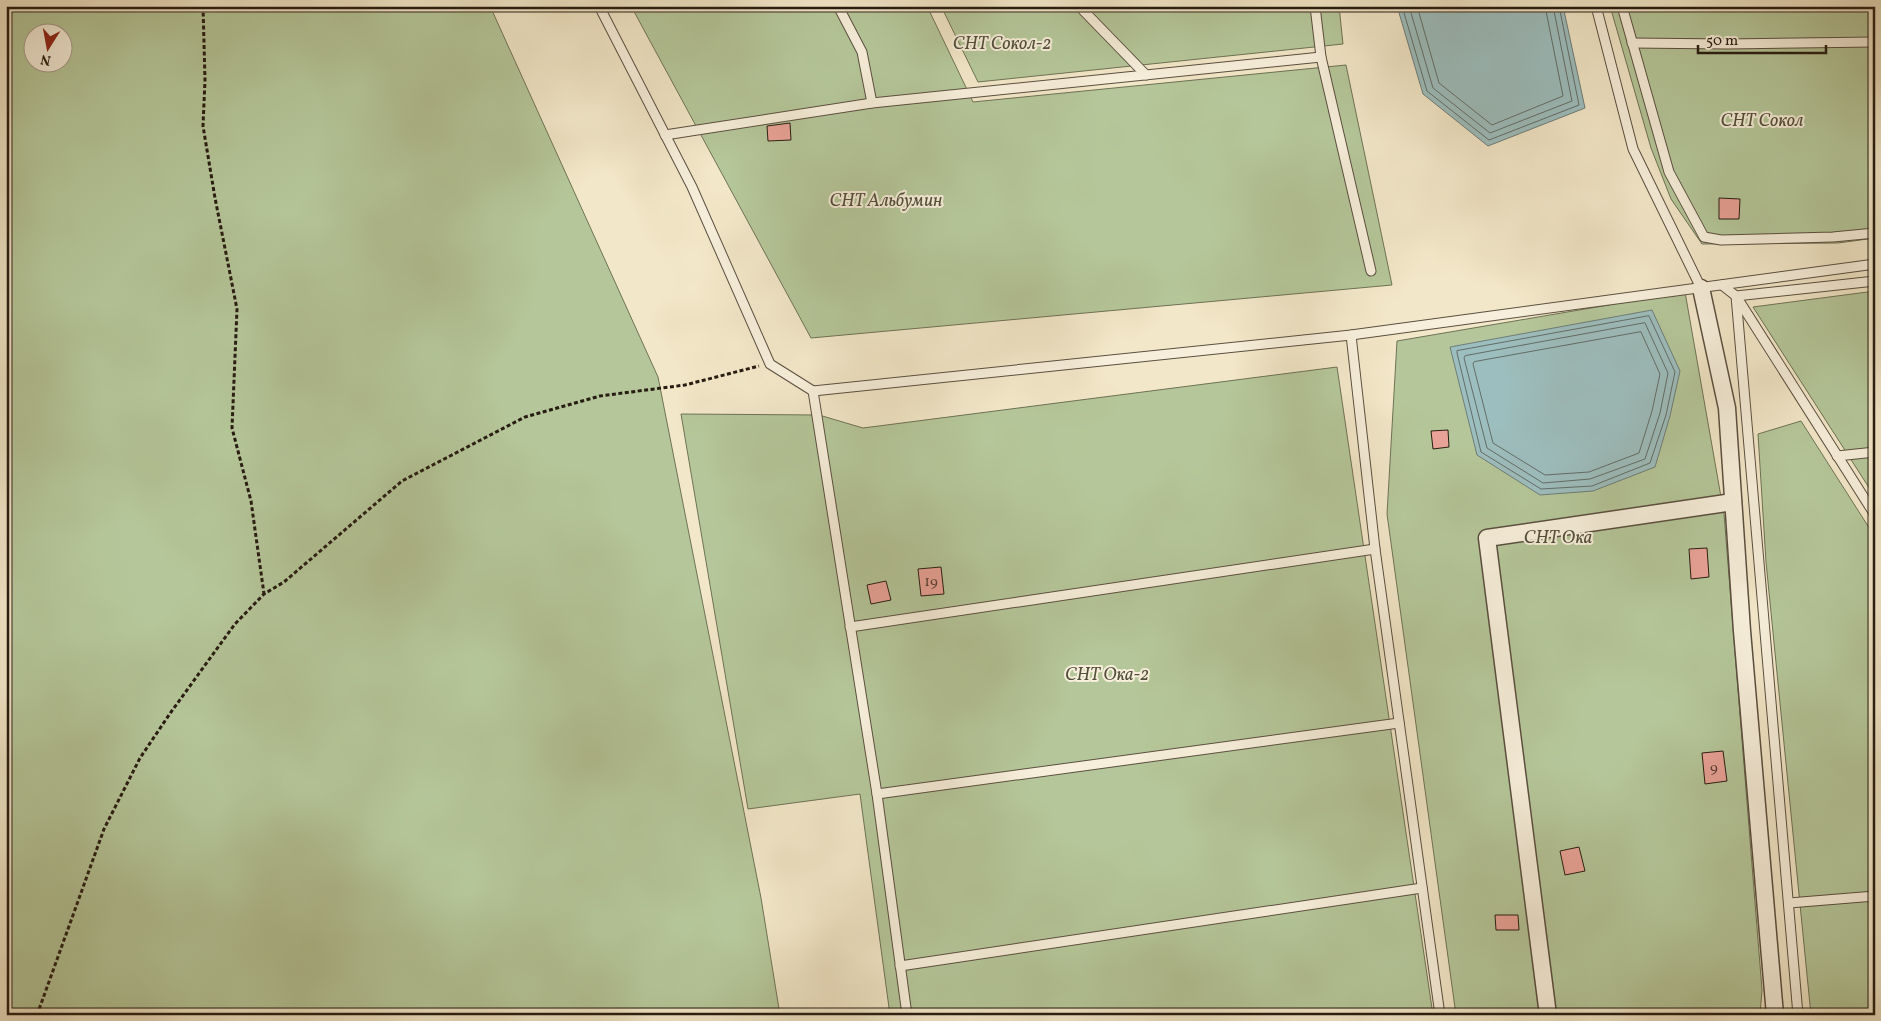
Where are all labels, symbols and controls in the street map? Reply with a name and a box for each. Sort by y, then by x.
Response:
north arrow [22,22,72,72]
scale bar [1698,22,1826,54]
text: 50 m [1706,31,1738,52]
park label: СНТ Сокол-2 [953,32,1052,57]
text: N [39,49,53,70]
park label: СНТ Сокол [1720,109,1804,134]
park label: СНТ Альбумин [829,189,943,214]
park label: СНТ Ока [1524,526,1592,551]
house number: 19 [924,572,938,593]
park label: СНТ Ока-2 [1065,663,1149,688]
house number: 9 [1710,758,1718,779]

